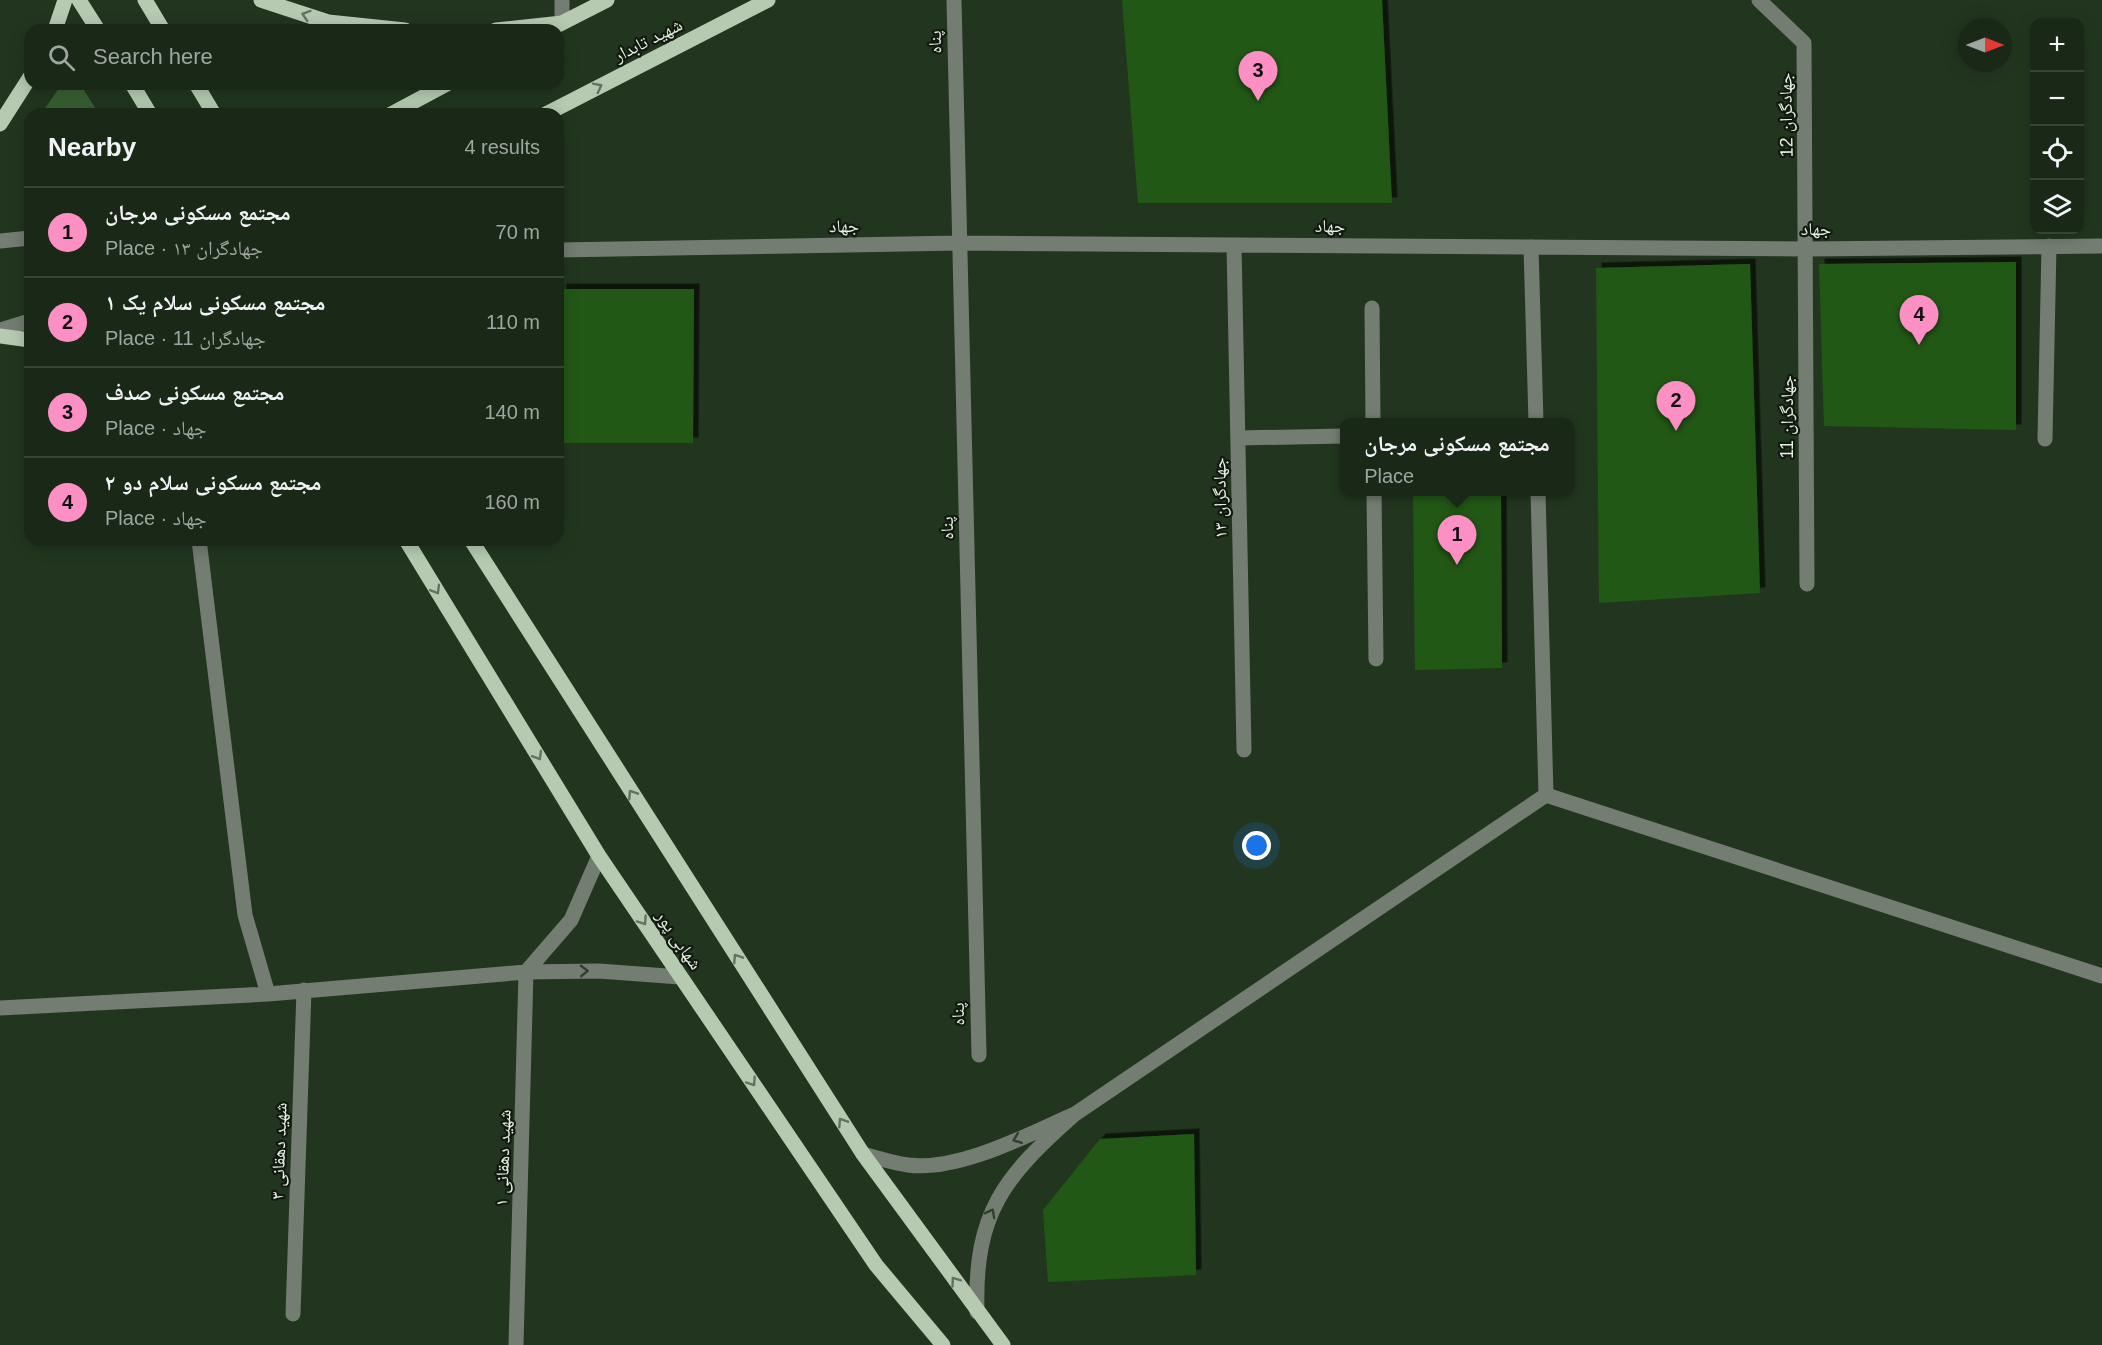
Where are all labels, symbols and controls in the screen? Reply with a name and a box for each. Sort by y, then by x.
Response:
one-way arrow [301,9,312,22]
street label: شهید تابدار [610,14,686,67]
north arrow [1958,18,2012,72]
map controls [2030,18,2084,234]
button: + [2030,18,2084,72]
search box [24,24,564,90]
street label: پناه [925,30,946,54]
icon: search [45,41,78,74]
text: Search here [93,44,213,69]
pin: 3 [1238,51,1278,101]
street label: جهادگران 12 [1775,72,1798,158]
button: − [2030,72,2084,126]
one-way arrow [591,83,602,94]
button: locate [2030,126,2084,180]
text: Nearby [48,132,136,162]
text: 4 results [464,136,540,158]
button: layers [2030,180,2084,234]
text: مجتمع مسکونی مرجان [105,200,291,225]
street label: جهاد [829,216,859,236]
street label: جهاد [1315,216,1345,236]
street label: جهاد [1801,219,1831,239]
text: 1 [62,221,73,243]
text: 70 m [496,221,540,243]
text: Place · جهادگران ۱۳ [105,237,263,259]
text: مجتمع مسکونی سلام یک ۱ [105,290,325,315]
pin: 4 [1900,296,1938,345]
text: 2 [62,311,73,333]
text: 110 m [486,311,540,333]
text: Place · جهادگران 11 [105,327,266,349]
street label: جهادگران 11 [1777,375,1798,459]
text: مجتمع مسکونی صدف [105,380,284,405]
pin: 2 [1656,382,1696,431]
text: 3 [62,401,73,423]
text: 140 m [484,401,540,423]
text: Place · جهاد [105,417,207,439]
popup [1340,418,1574,496]
text: مجتمع مسکونی مرجان [1364,431,1550,456]
street label: جهادگران ۱۳ [1209,457,1232,539]
text: Place [1364,465,1414,487]
text: مجتمع مسکونی سلام دو ۲ [105,470,321,495]
text: 4 [62,491,73,513]
text: 160 m [484,491,540,513]
text: Place · جهاد [105,507,207,529]
street label: پناه [937,516,958,540]
pin: 1 [1438,516,1476,565]
one-way arrow [429,584,441,594]
one-way arrow [531,750,543,760]
one-way arrow [629,789,640,800]
your location [1242,831,1271,860]
street label: شهابی پور [650,906,706,974]
one-way arrow [635,915,647,925]
one-way arrow [733,954,745,964]
one-way arrow [580,965,589,977]
street label: پناه [948,1002,969,1026]
one-way arrow [745,1076,756,1087]
street label: شهید دهقانی ۳ [267,1102,292,1200]
street label: شهید دهقانی ۱ [491,1109,516,1207]
one-way arrow [838,1118,849,1129]
one-way arrow [1012,1132,1023,1144]
one-way arrow [983,1209,995,1220]
one-way arrow [951,1277,962,1288]

